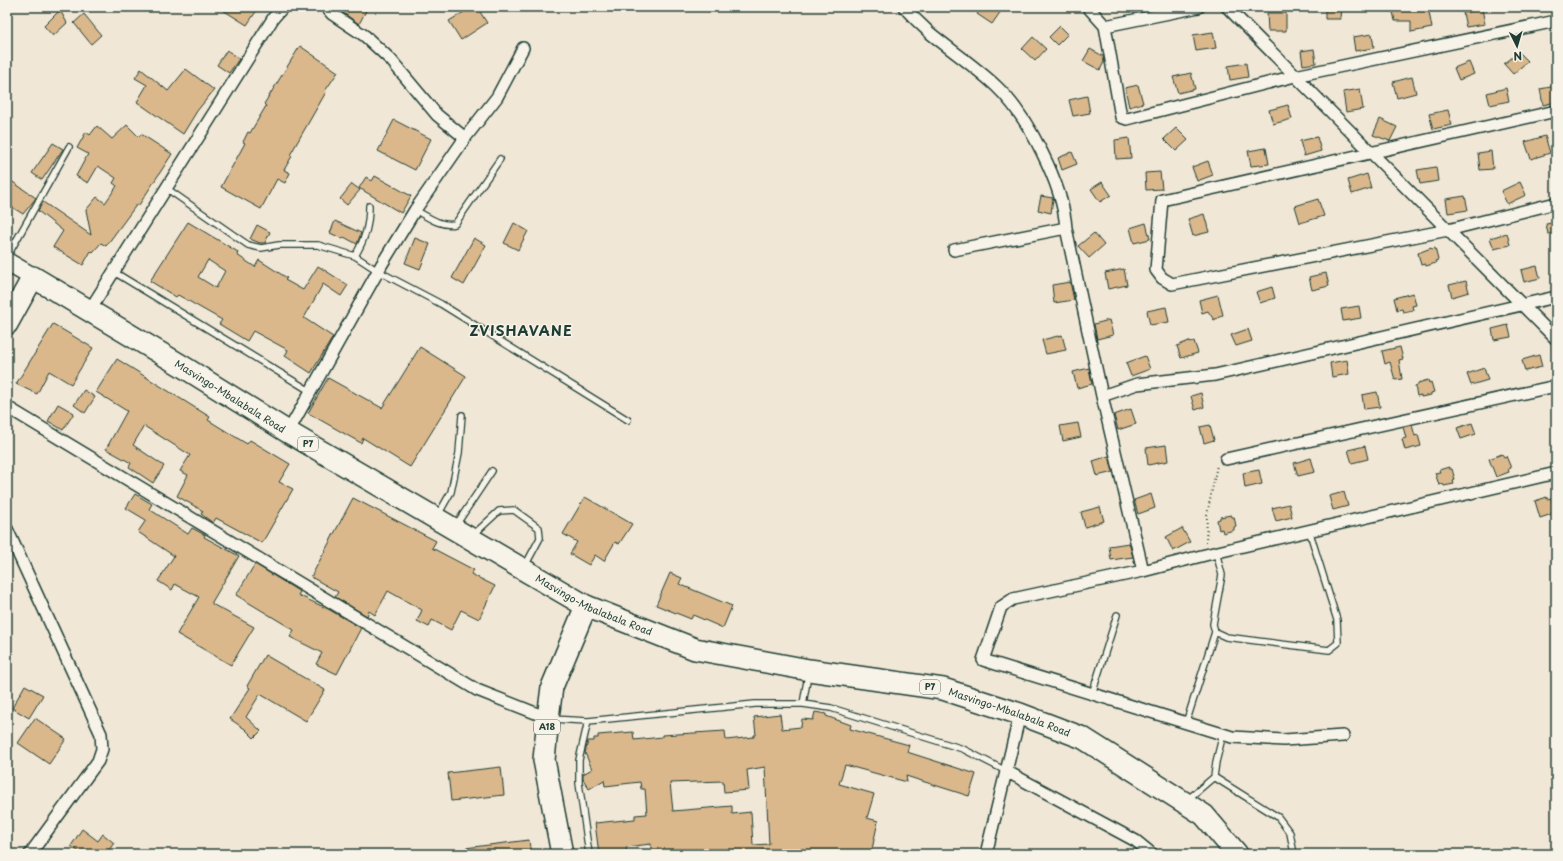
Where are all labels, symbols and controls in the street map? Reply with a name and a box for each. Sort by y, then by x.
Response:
north arrow [1497,26,1537,66]
text: N [1513,48,1523,65]
district label: ZVISHAVANE [469,320,573,341]
street label: Masvingo-Mbalabala Road [172,355,289,436]
road number: P7 [298,437,318,451]
street label: Masvingo-Mbalabala Road [533,570,655,639]
road number: P7 [920,680,940,694]
street label: Masvingo-Mbalabala Road [947,683,1073,740]
road number: A18 [534,720,560,734]

